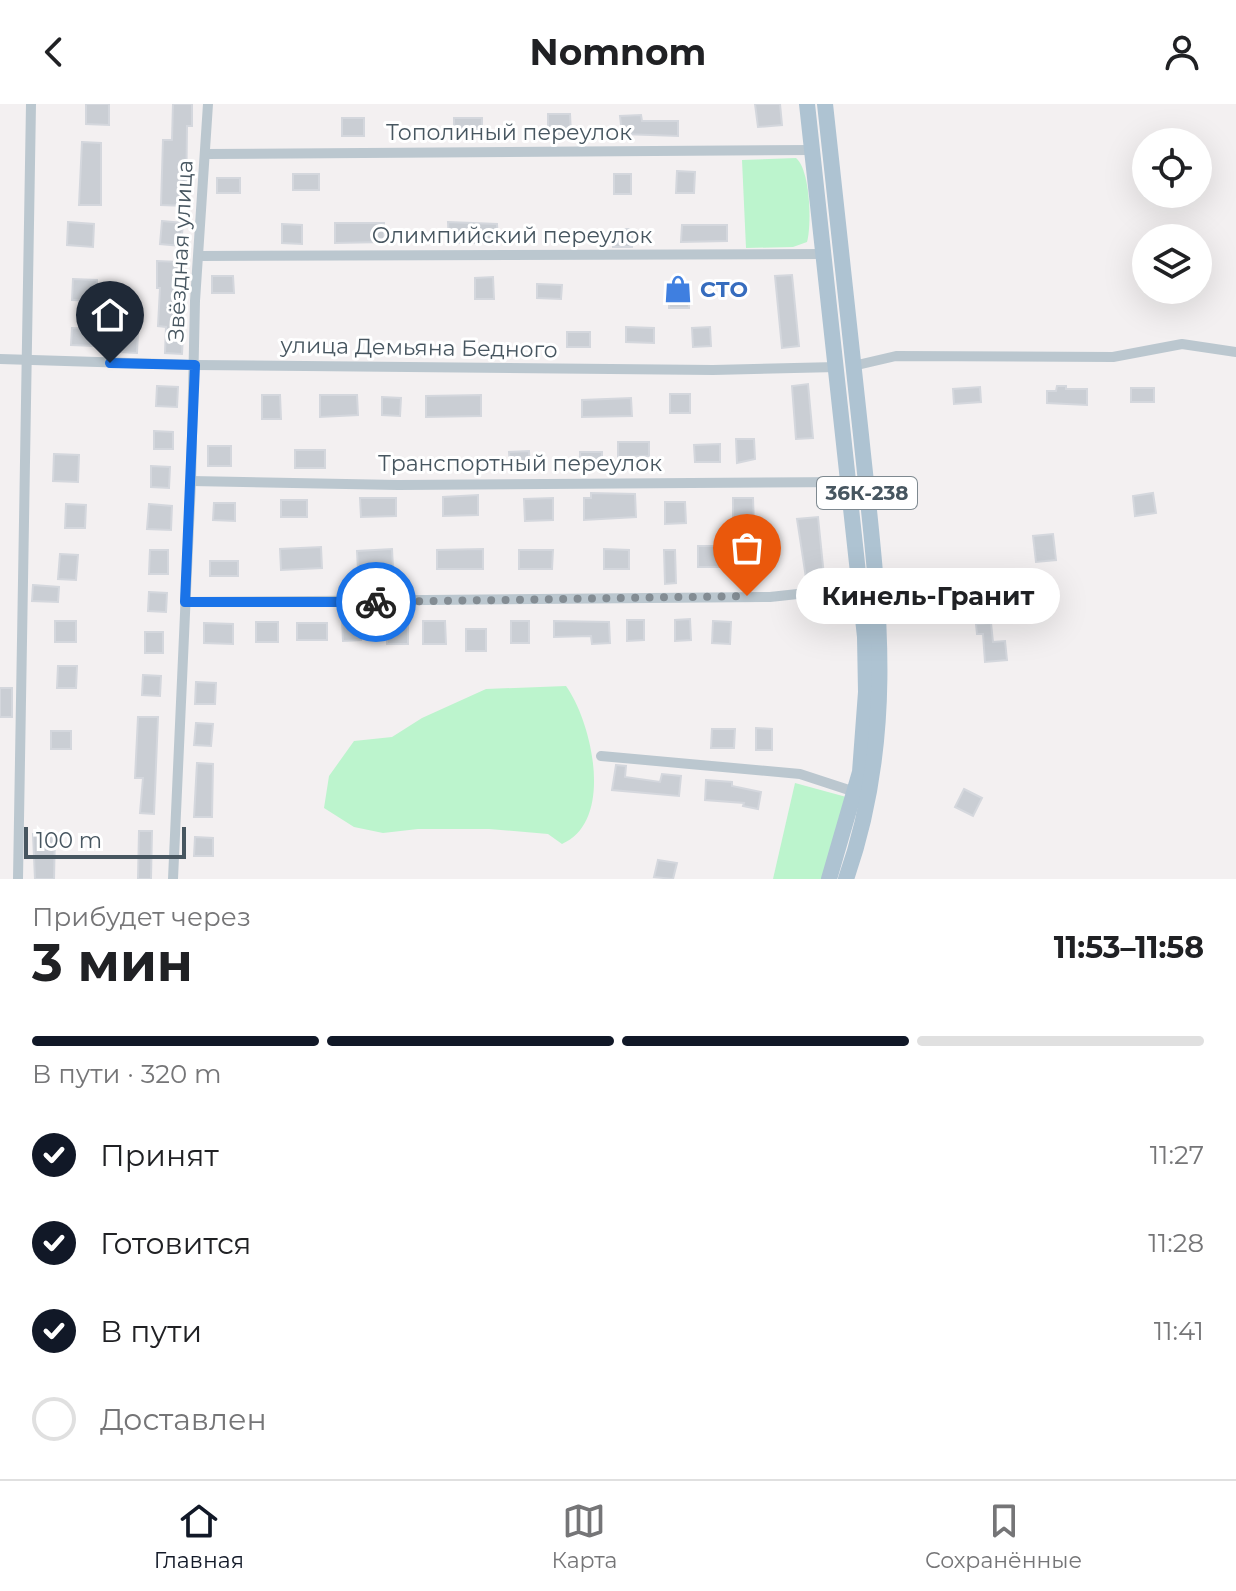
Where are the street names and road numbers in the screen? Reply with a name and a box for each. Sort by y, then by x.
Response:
street label: Тополиный переулок [386,119,632,146]
street label: Звёздная улица [162,159,199,343]
street label: Олимпийский переулок [372,222,652,249]
street label: улица Демьяна Бедного [279,332,558,363]
street label: Транспортный переулок [378,450,662,477]
road number: 36К-238 [817,477,917,509]

